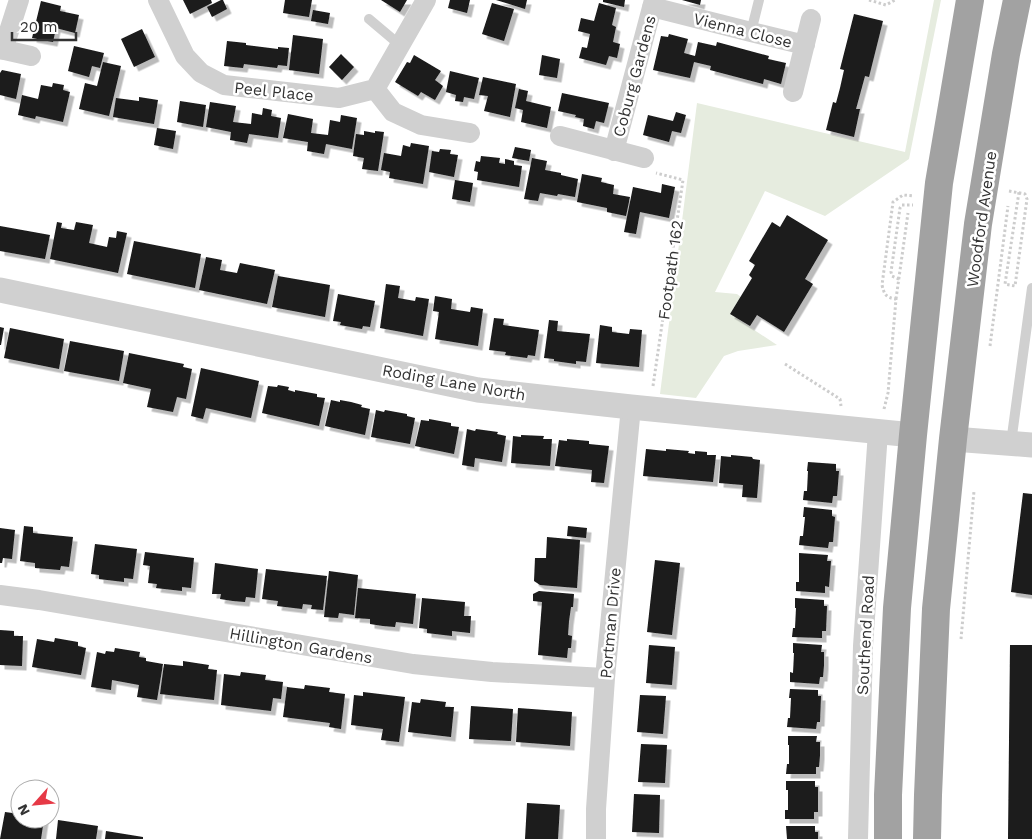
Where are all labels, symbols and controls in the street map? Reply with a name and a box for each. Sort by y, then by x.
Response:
street label: Vienna Close [692,9,794,52]
scale bar [12,10,76,42]
street label: Coburg Gardens [609,13,660,139]
text: 20 m [20,18,58,36]
street label: Peel Place [233,78,315,105]
street label: Woodford Avenue [963,150,1000,288]
street label: Footpath 162 [654,219,687,321]
street label: Roding Lane North [381,361,527,404]
street label: Portman Drive [596,567,625,679]
street label: Southend Road [853,575,878,695]
street label: Hillington Gardens [228,624,374,667]
north arrow [10,779,60,829]
text: N [14,802,33,818]

